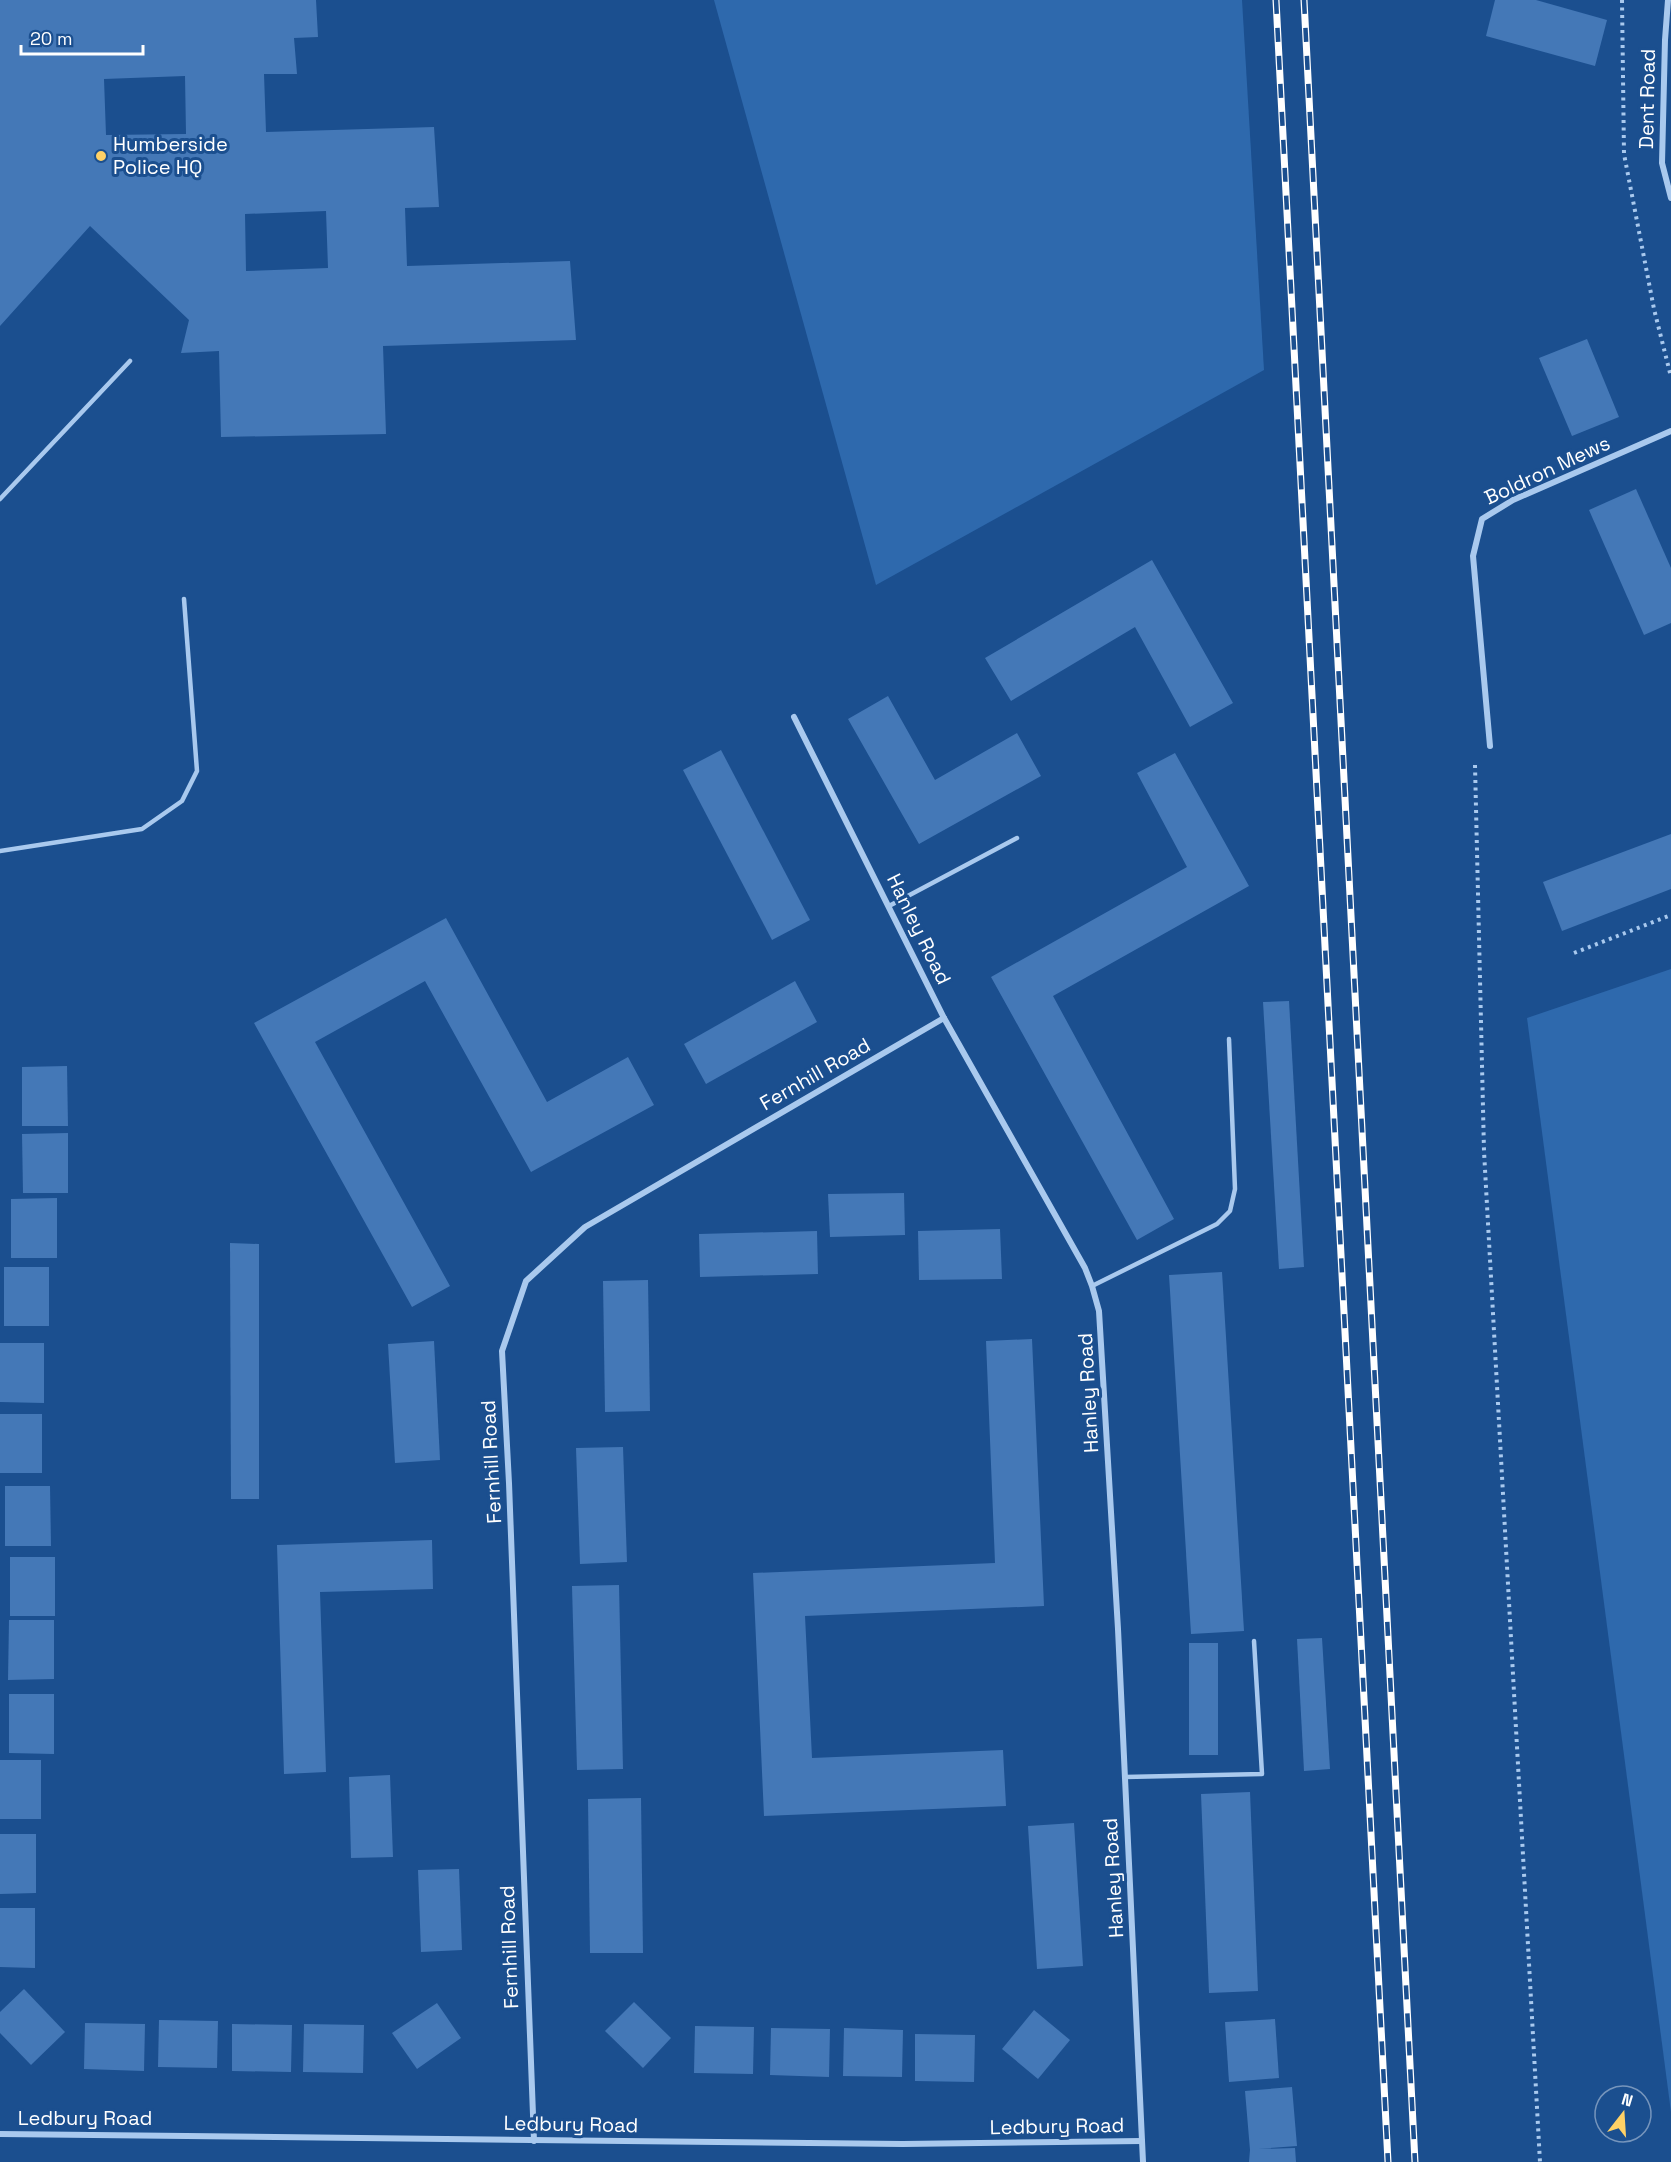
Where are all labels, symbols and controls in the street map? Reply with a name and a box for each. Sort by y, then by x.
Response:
scale bar [21,18,142,56]
text: 20 m [30,27,73,50]
street label: Dent Road [1633,49,1661,149]
place label: Humberside Police HQ [113,131,228,180]
marker: Humberside Police HQ [94,149,108,163]
street label: Boldron Mews [1480,430,1614,510]
street label: Hanley Road [881,869,957,989]
street label: Fernhill Road [755,1032,875,1116]
street label: Hanley Road [1072,1332,1104,1454]
street label: Fernhill Road [475,1400,507,1524]
street label: Hanley Road [1097,1817,1129,1939]
street label: Fernhill Road [494,1885,524,2009]
north arrow [1593,2084,1653,2144]
text: N [1619,2089,1635,2112]
street label: Ledbury Road [18,2105,152,2131]
street label: Ledbury Road [503,2110,639,2138]
street label: Ledbury Road [989,2112,1125,2140]

